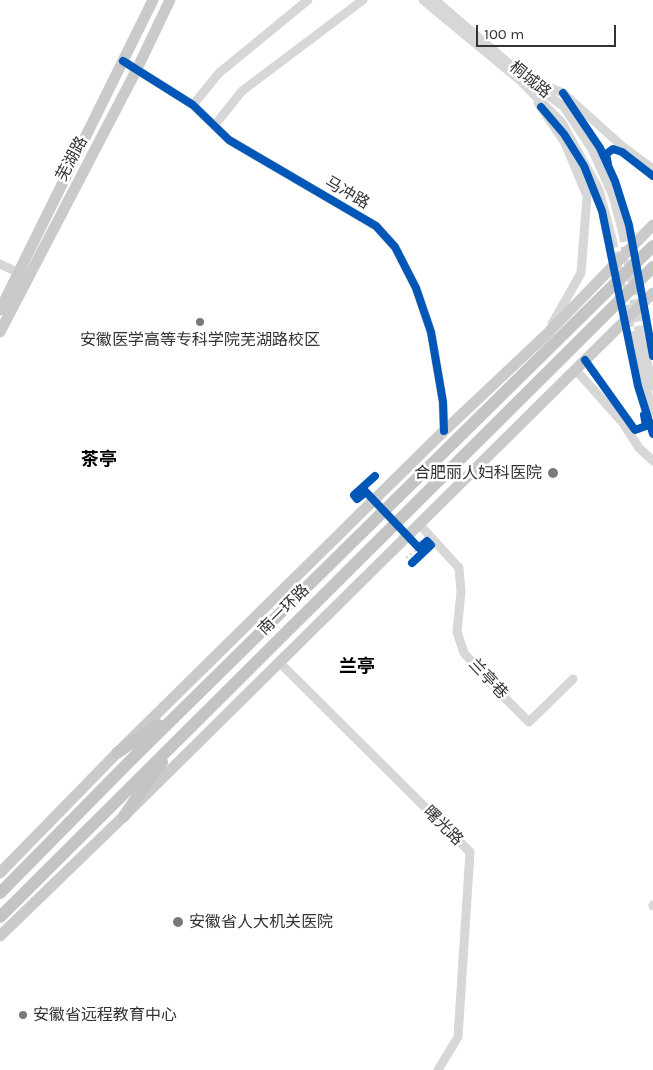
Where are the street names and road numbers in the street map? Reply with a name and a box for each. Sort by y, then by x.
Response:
street label: 桐城路 [505,57,555,103]
street label: 芜湖路 [52,133,92,185]
street label: 马冲路 [321,173,373,213]
street label: 南一环路 [255,581,313,639]
street label: 兰亭巷 [465,655,511,703]
street label: 曙光路 [419,802,467,850]

